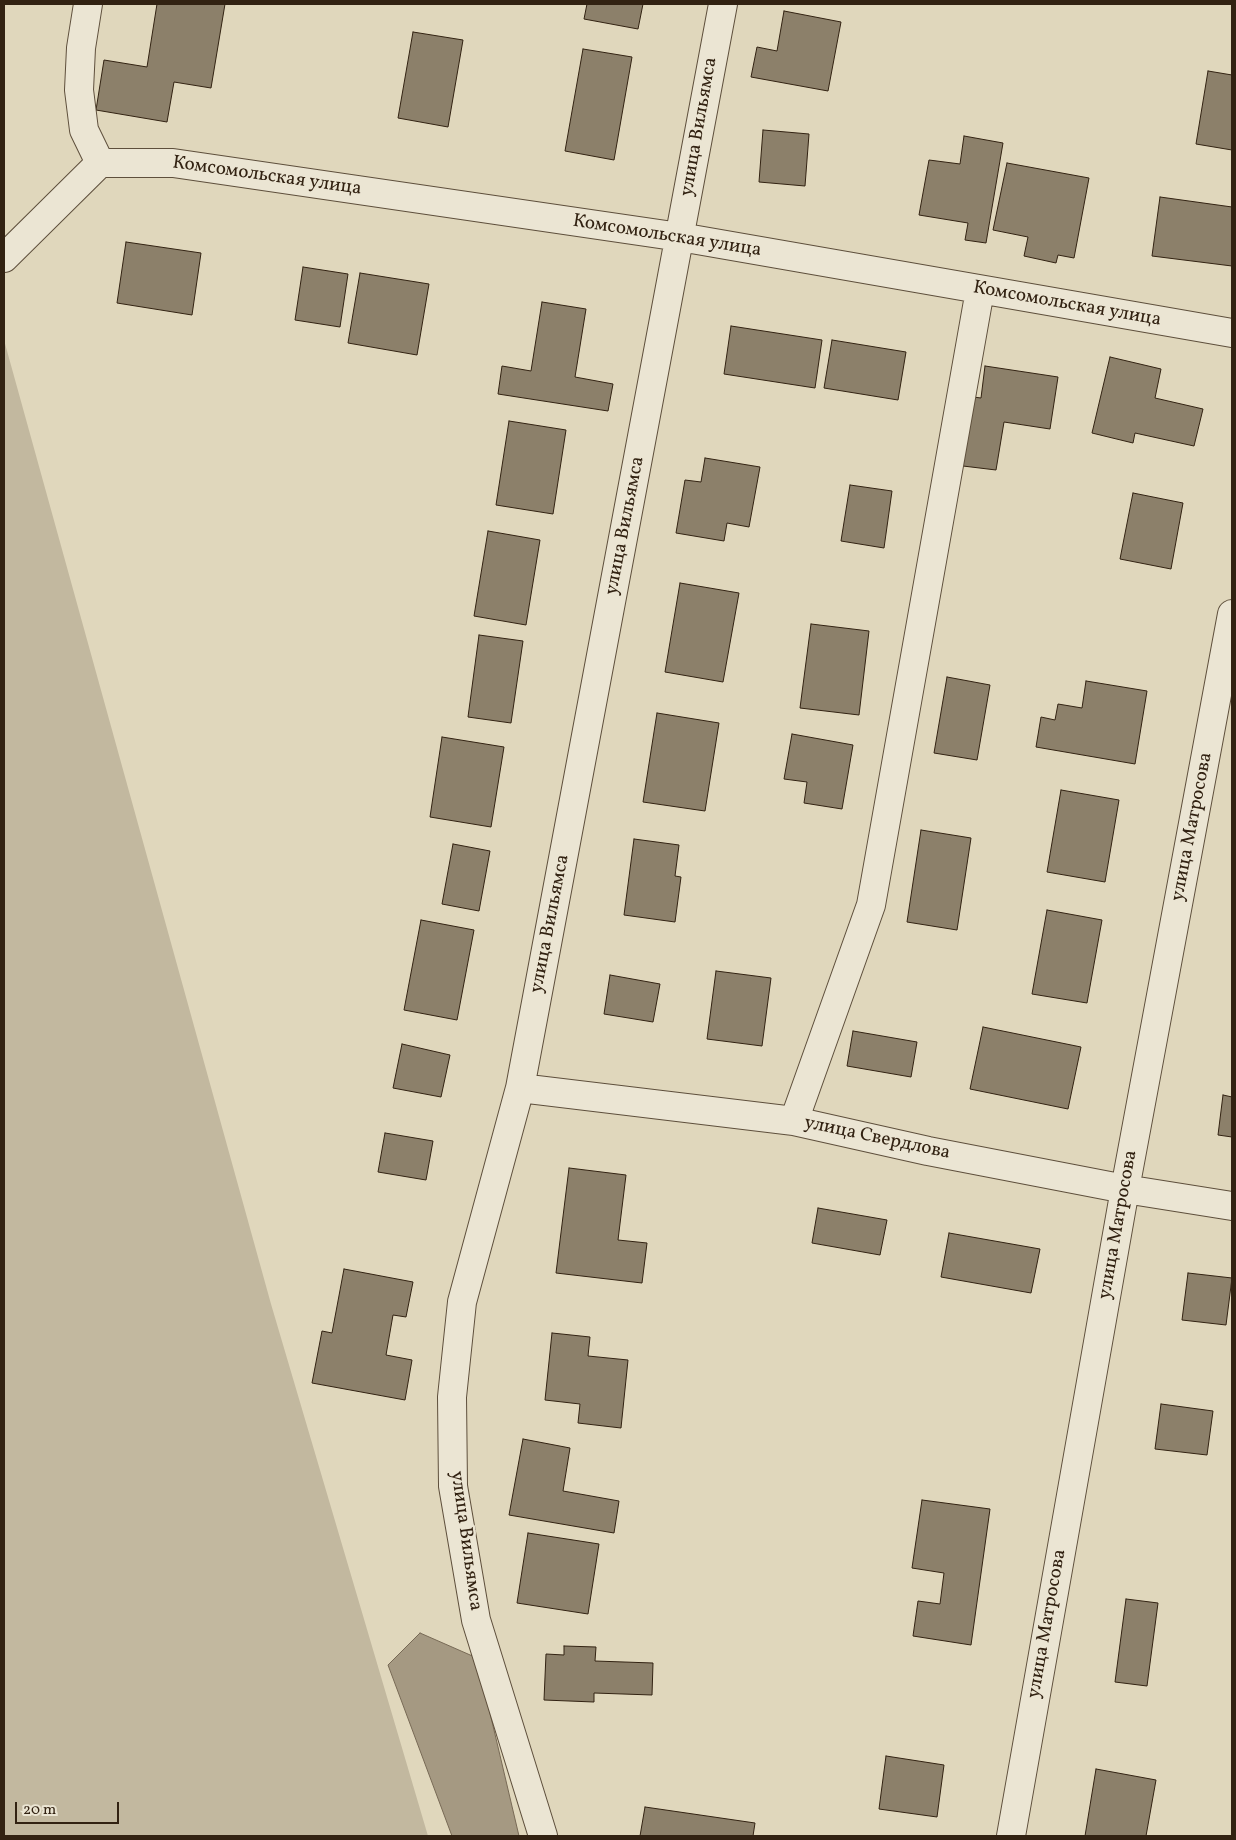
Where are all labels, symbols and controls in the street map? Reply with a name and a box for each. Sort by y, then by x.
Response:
street label: улица Вильямса [677,56,723,198]
street label: Комсомольская улица [171,152,363,202]
street label: Комсомольская улица [571,211,763,263]
street label: Комсомольская улица [971,277,1163,333]
street label: улица Вильямса [601,455,651,597]
street label: улица Матросова [1167,751,1219,903]
street label: улица Вильямса [526,853,576,995]
street label: улица Свердлова [802,1112,952,1166]
street label: улица Матросова [1095,1149,1143,1301]
street label: улица Вильямса [444,1470,486,1612]
street label: улица Матросова [1024,1548,1072,1700]
scale bar [18,1792,121,1824]
text: 20 m [23,1800,56,1821]

